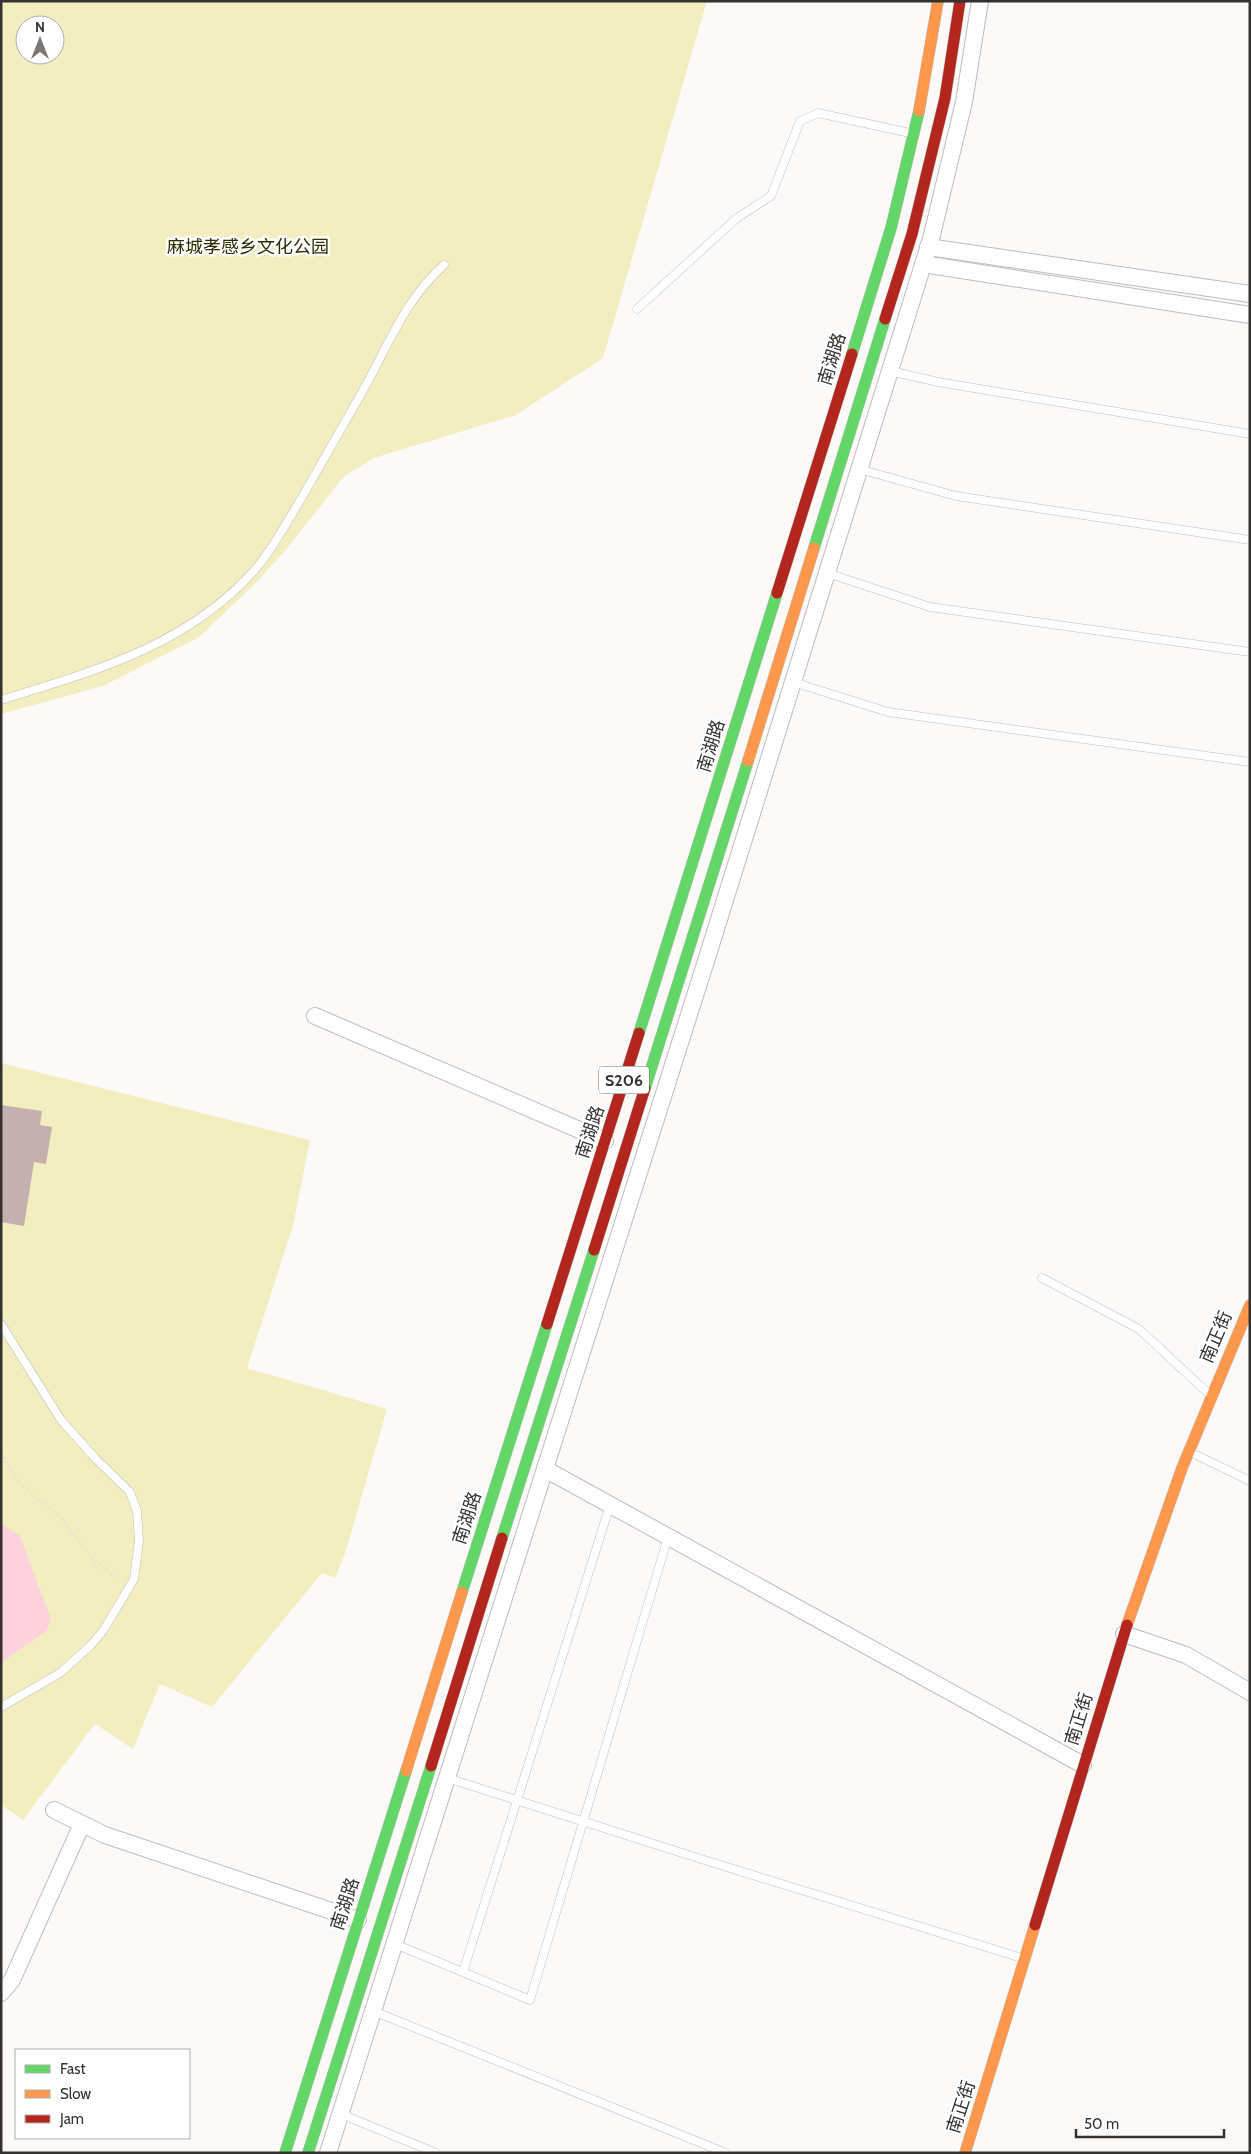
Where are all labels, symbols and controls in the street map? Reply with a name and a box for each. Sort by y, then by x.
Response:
north arrow [15,15,65,65]
text: N [35,18,45,36]
park label: 麻城孝感乡文化公园 [167,236,329,258]
street label: 南湖路 [814,330,850,388]
street label: 南湖路 [693,717,729,775]
road number: S206 [599,1066,649,1094]
street label: 南湖路 [571,1103,609,1161]
street label: 南正街 [1195,1308,1237,1366]
street label: 南湖路 [448,1489,486,1547]
street label: 南正街 [1061,1690,1097,1748]
street label: 南湖路 [326,1875,364,1933]
legend [15,2049,190,2139]
text: Fast [60,2060,85,2078]
street label: 南正街 [942,2078,980,2136]
text: Slow [60,2085,91,2103]
scale bar [1076,2106,1224,2138]
text: Jam [59,2110,84,2128]
text: 50 m [1084,2115,1119,2133]

